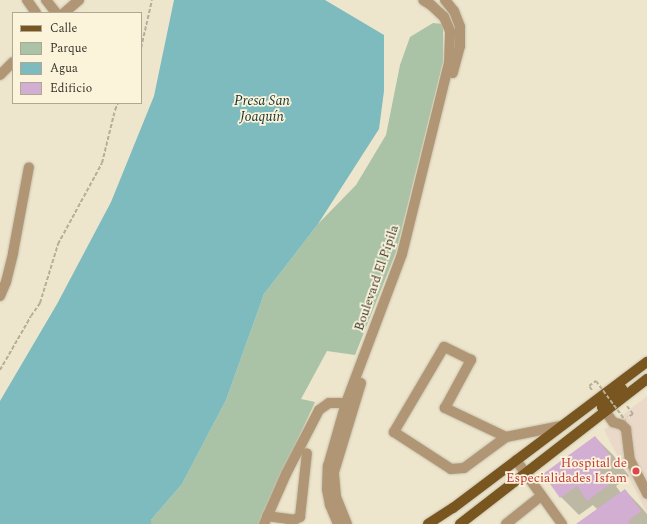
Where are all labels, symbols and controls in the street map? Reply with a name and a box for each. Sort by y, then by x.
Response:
legend [12,12,142,104]
text: Calle [50,19,77,38]
text: Parque [50,39,87,58]
text: Agua [50,59,78,78]
text: Edificio [50,79,92,98]
water label: Presa San Joaquín [234,93,290,126]
street label: Boulevard El Pípila [352,223,402,333]
place label: Hospital de Especialidades Isfam [506,456,627,487]
marker: Hospital de Especialidades Isfam [630,465,642,477]

